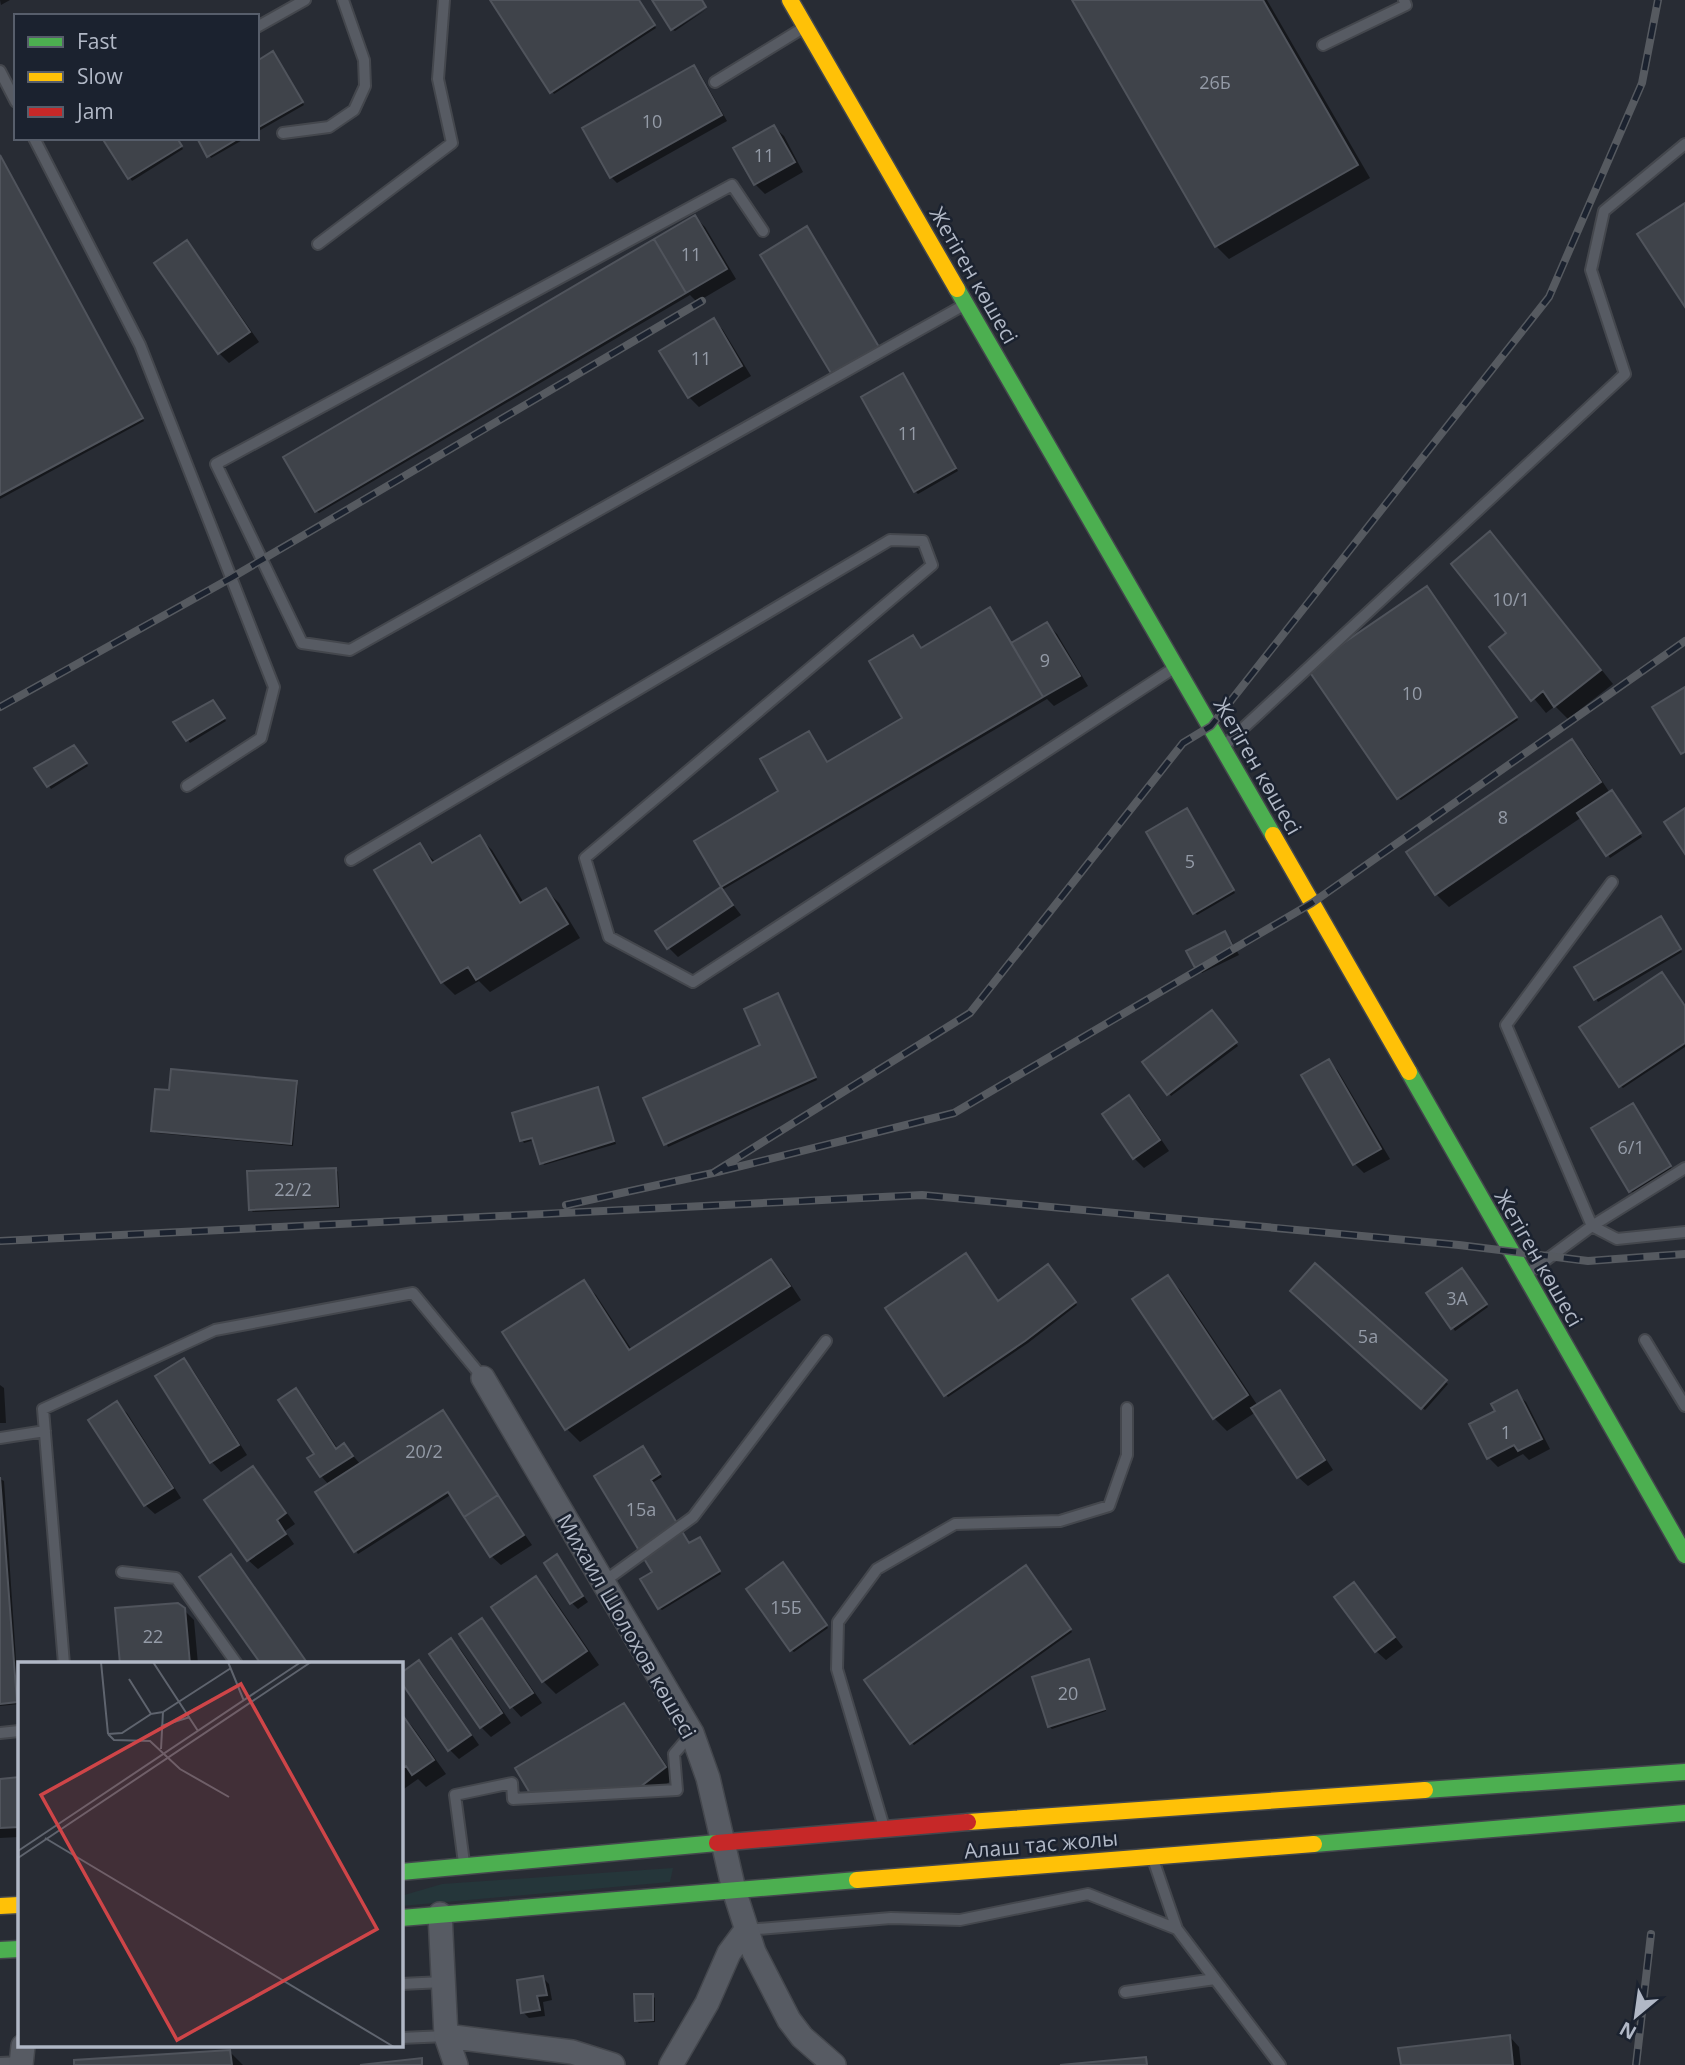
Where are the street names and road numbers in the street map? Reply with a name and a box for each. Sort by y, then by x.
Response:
street label: Жетіген көшесі [923,202,1025,348]
street label: Жетіген көшесі [1207,693,1309,839]
street label: Жетіген көшесі [1488,1185,1590,1331]
street label: Михаил Шолохов көшесі [551,1509,703,1743]
street label: Алаш тас жолы [963,1823,1119,1865]

